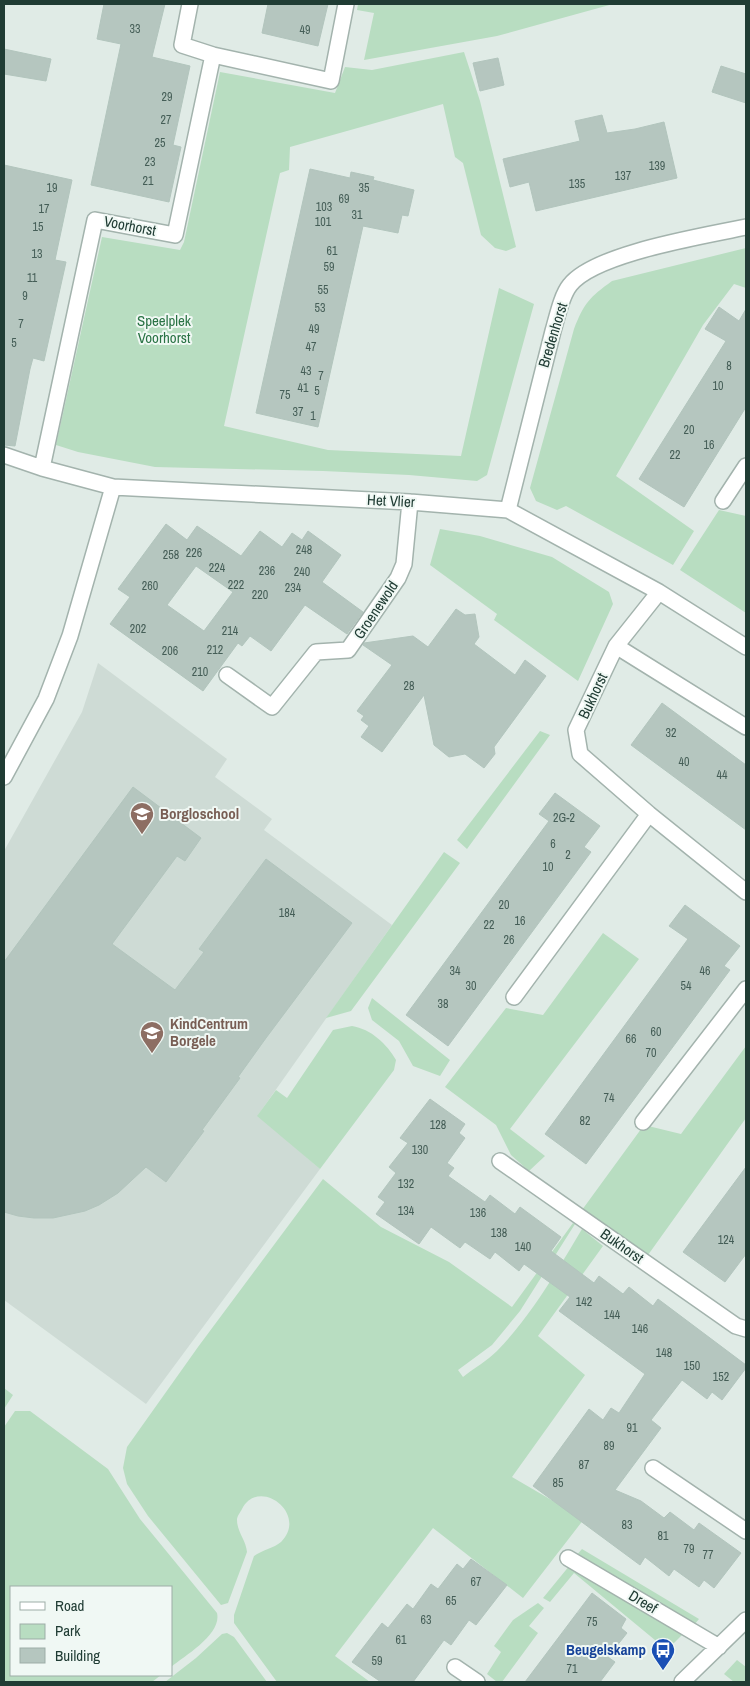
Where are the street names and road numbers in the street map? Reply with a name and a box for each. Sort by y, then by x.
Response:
street label: Voorhorst [102,210,159,241]
street label: Bredenhorst [533,299,573,370]
street label: Het Vlier [367,489,415,512]
street label: Groenewold [348,576,403,643]
street label: Bukhorst [573,669,613,722]
street label: Bukhorst [596,1223,649,1268]
street label: Dreef [625,1585,662,1619]

